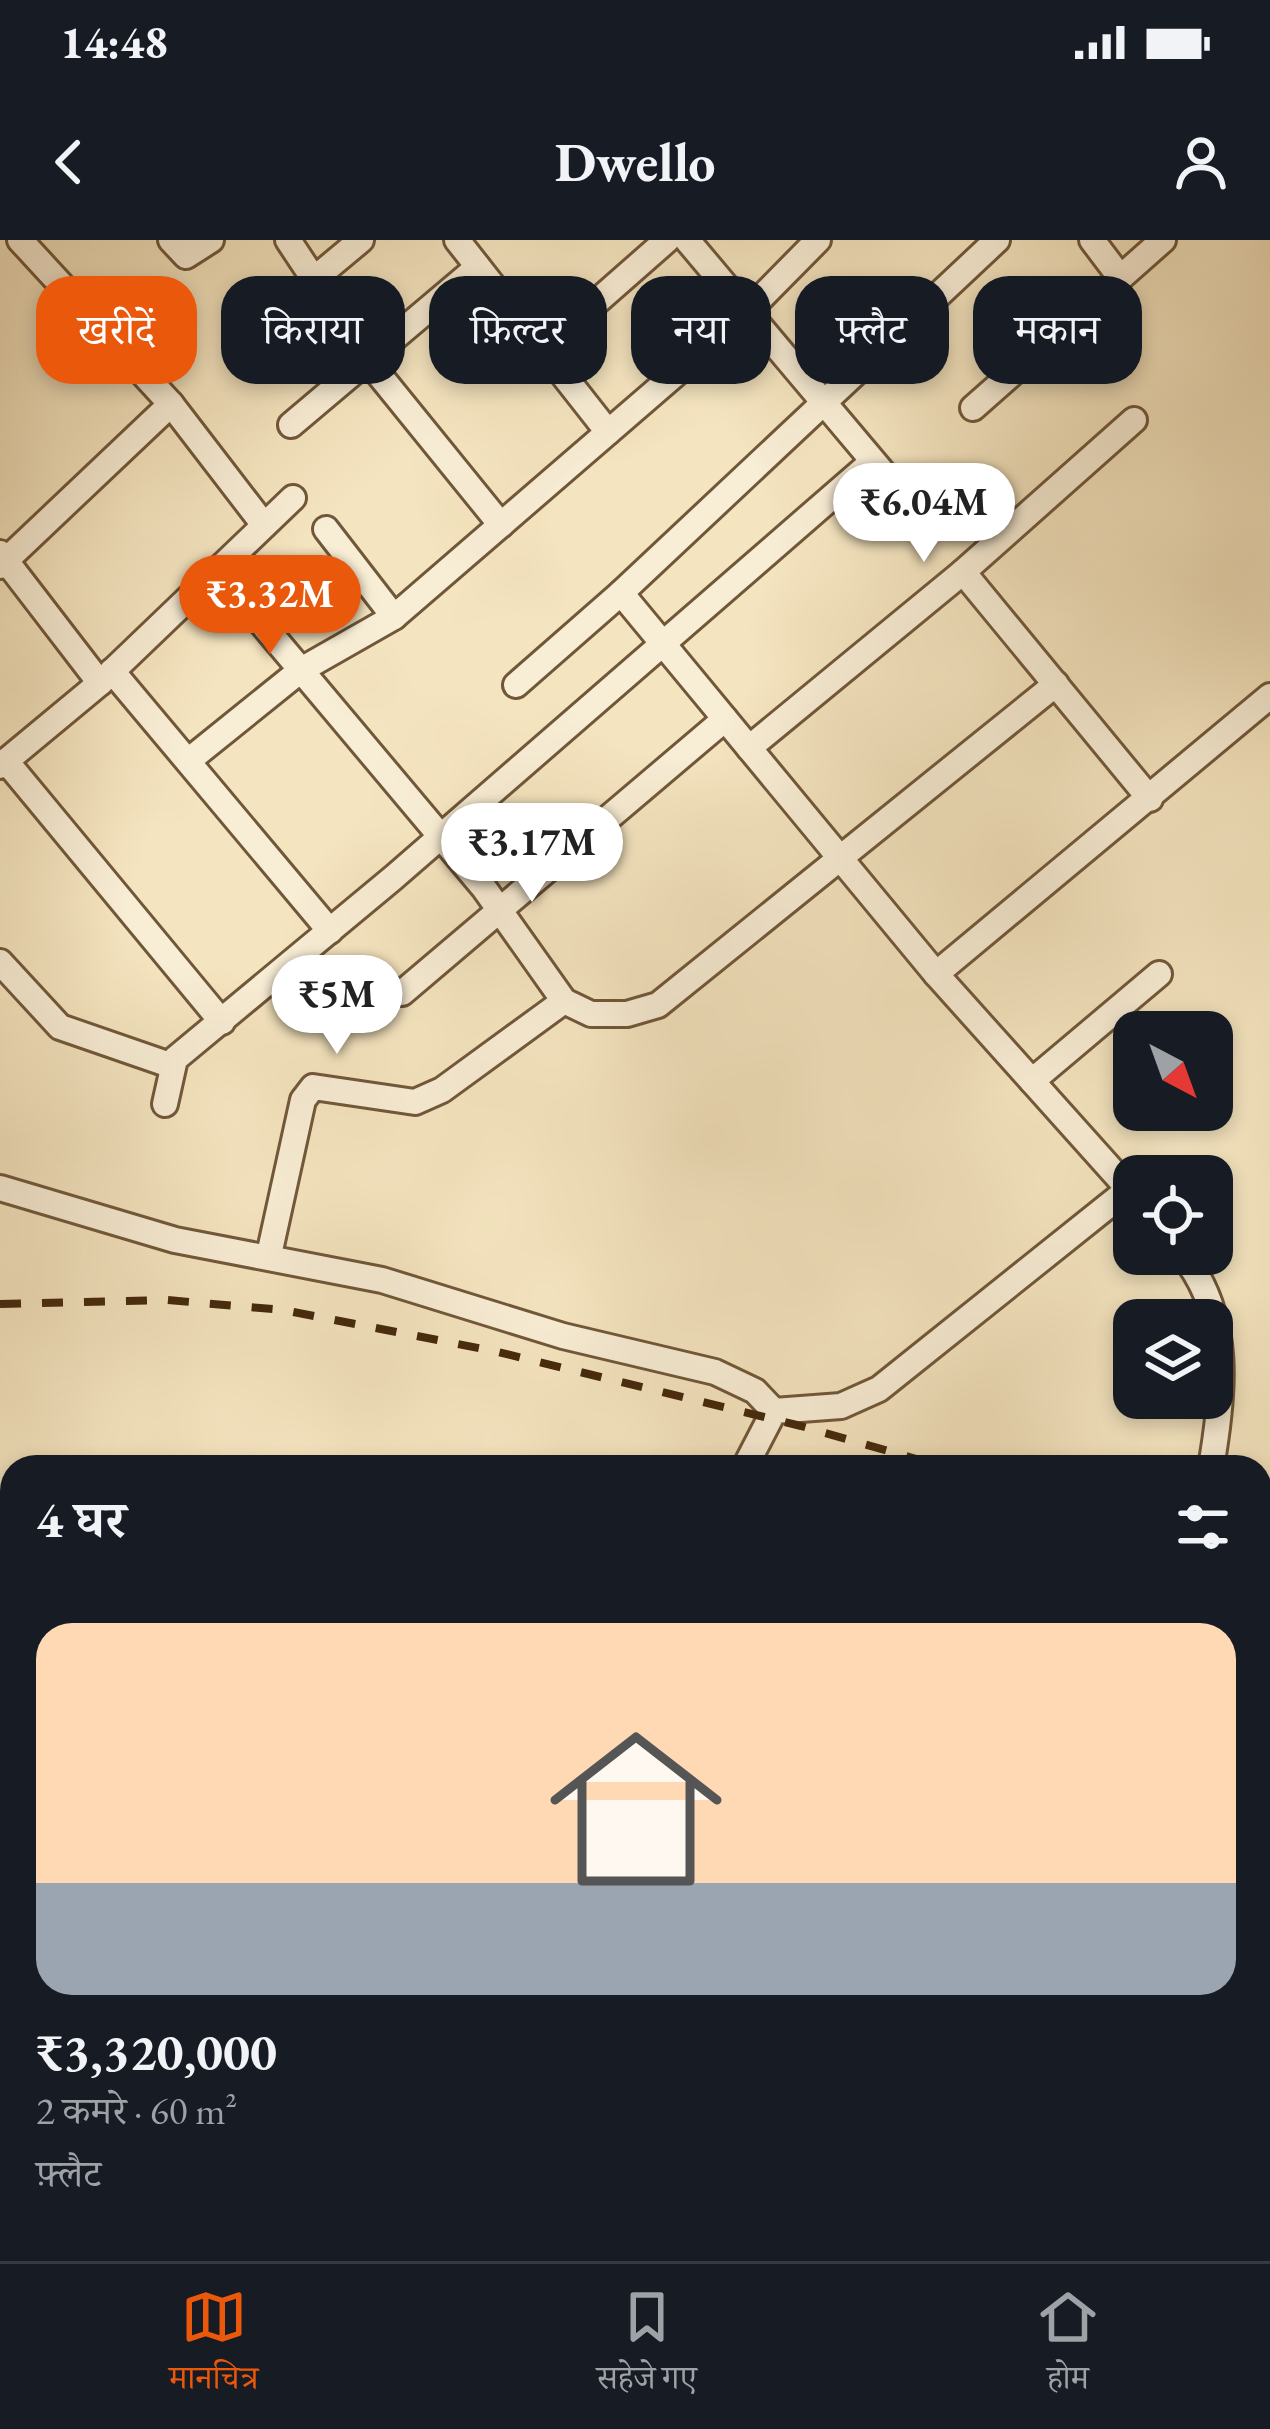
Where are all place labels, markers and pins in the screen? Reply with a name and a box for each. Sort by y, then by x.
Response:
pin: ₹6.04M [826,463,1022,565]
pin: ₹3.32M [172,555,368,657]
pin: ₹3.17M [434,803,630,905]
pin: ₹5M [279,955,395,1057]

